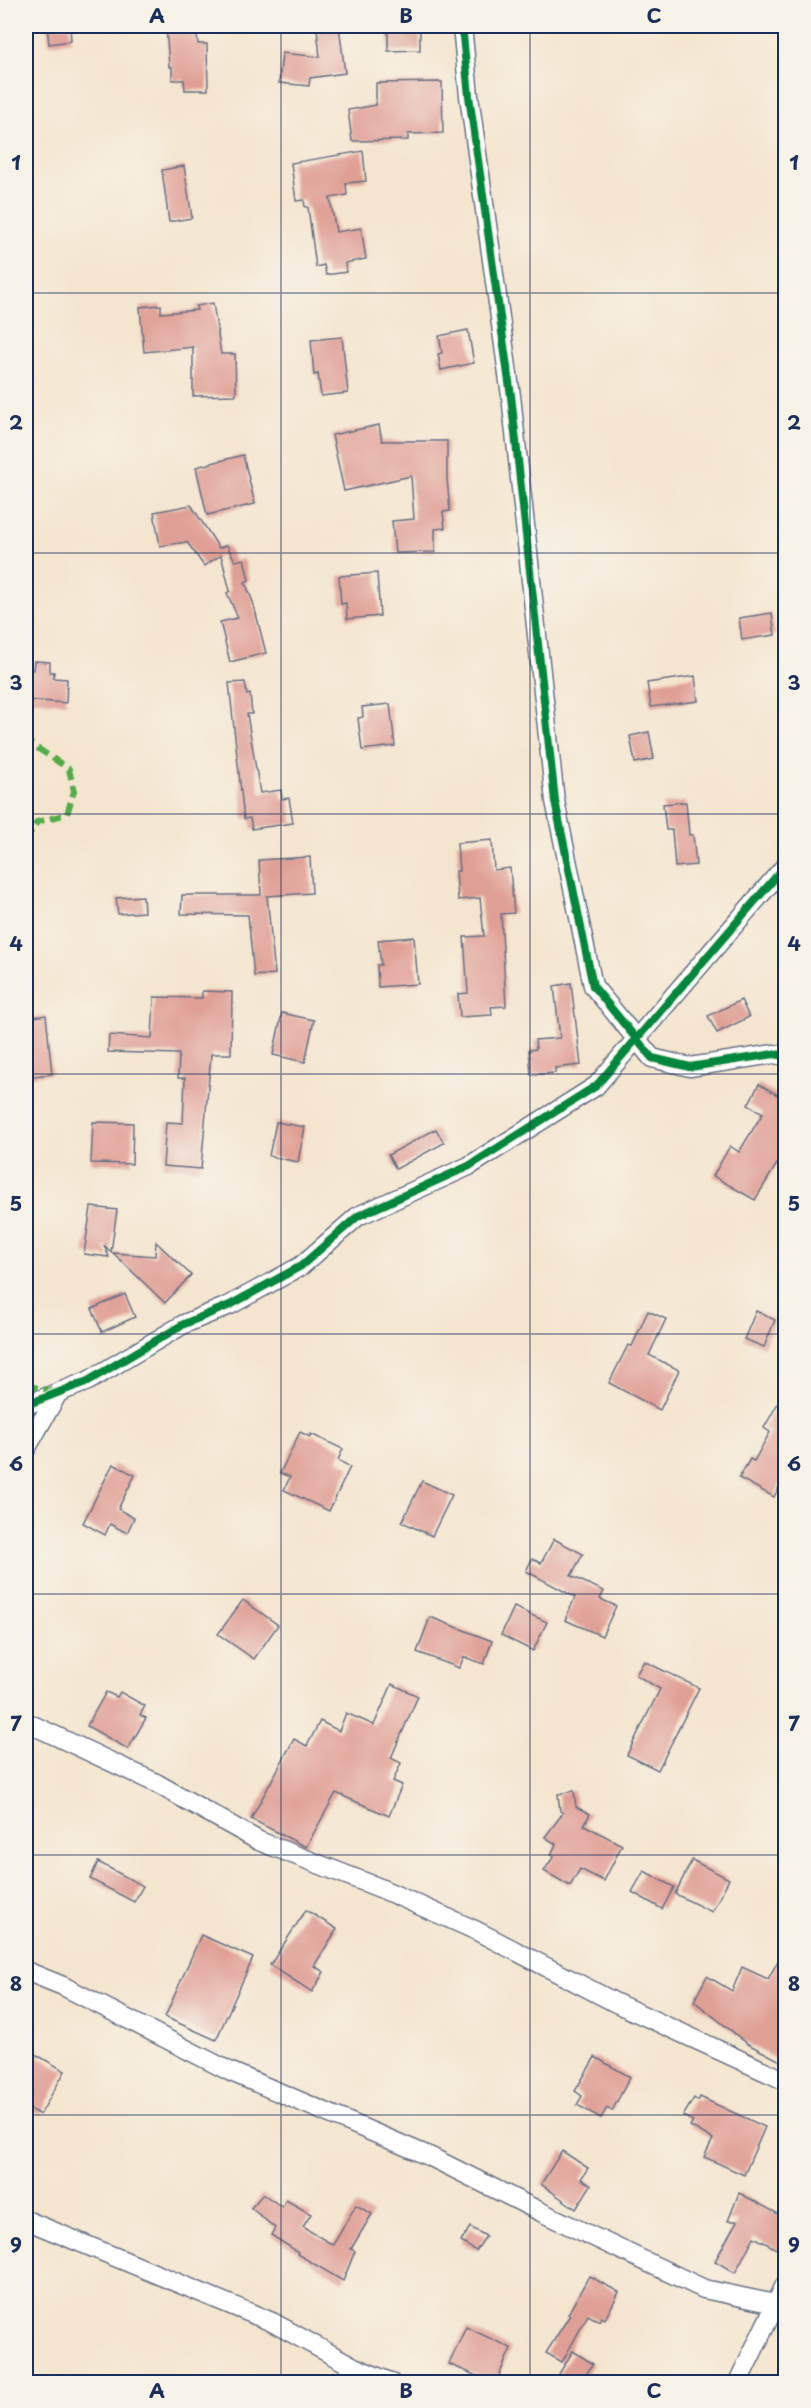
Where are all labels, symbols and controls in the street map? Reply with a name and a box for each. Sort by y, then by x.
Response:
text: A [149,0,165,30]
text: B [399,0,413,30]
text: C [646,0,662,30]
text: 1 [11,147,21,177]
text: 1 [789,147,799,177]
text: 2 [9,407,23,437]
text: 2 [787,407,801,437]
text: 3 [9,667,23,697]
text: 3 [787,667,801,697]
text: 4 [9,928,23,958]
text: 4 [787,928,801,958]
text: 5 [10,1188,22,1218]
text: 5 [788,1188,800,1218]
text: 6 [9,1448,23,1478]
text: 6 [787,1448,801,1478]
text: 7 [10,1708,22,1738]
text: 7 [788,1708,800,1738]
text: 8 [10,1968,22,1998]
text: 8 [788,1968,800,1998]
text: 9 [10,2229,22,2259]
text: 9 [788,2229,800,2259]
text: A [149,2375,165,2405]
text: B [399,2375,413,2405]
text: C [646,2375,662,2405]

